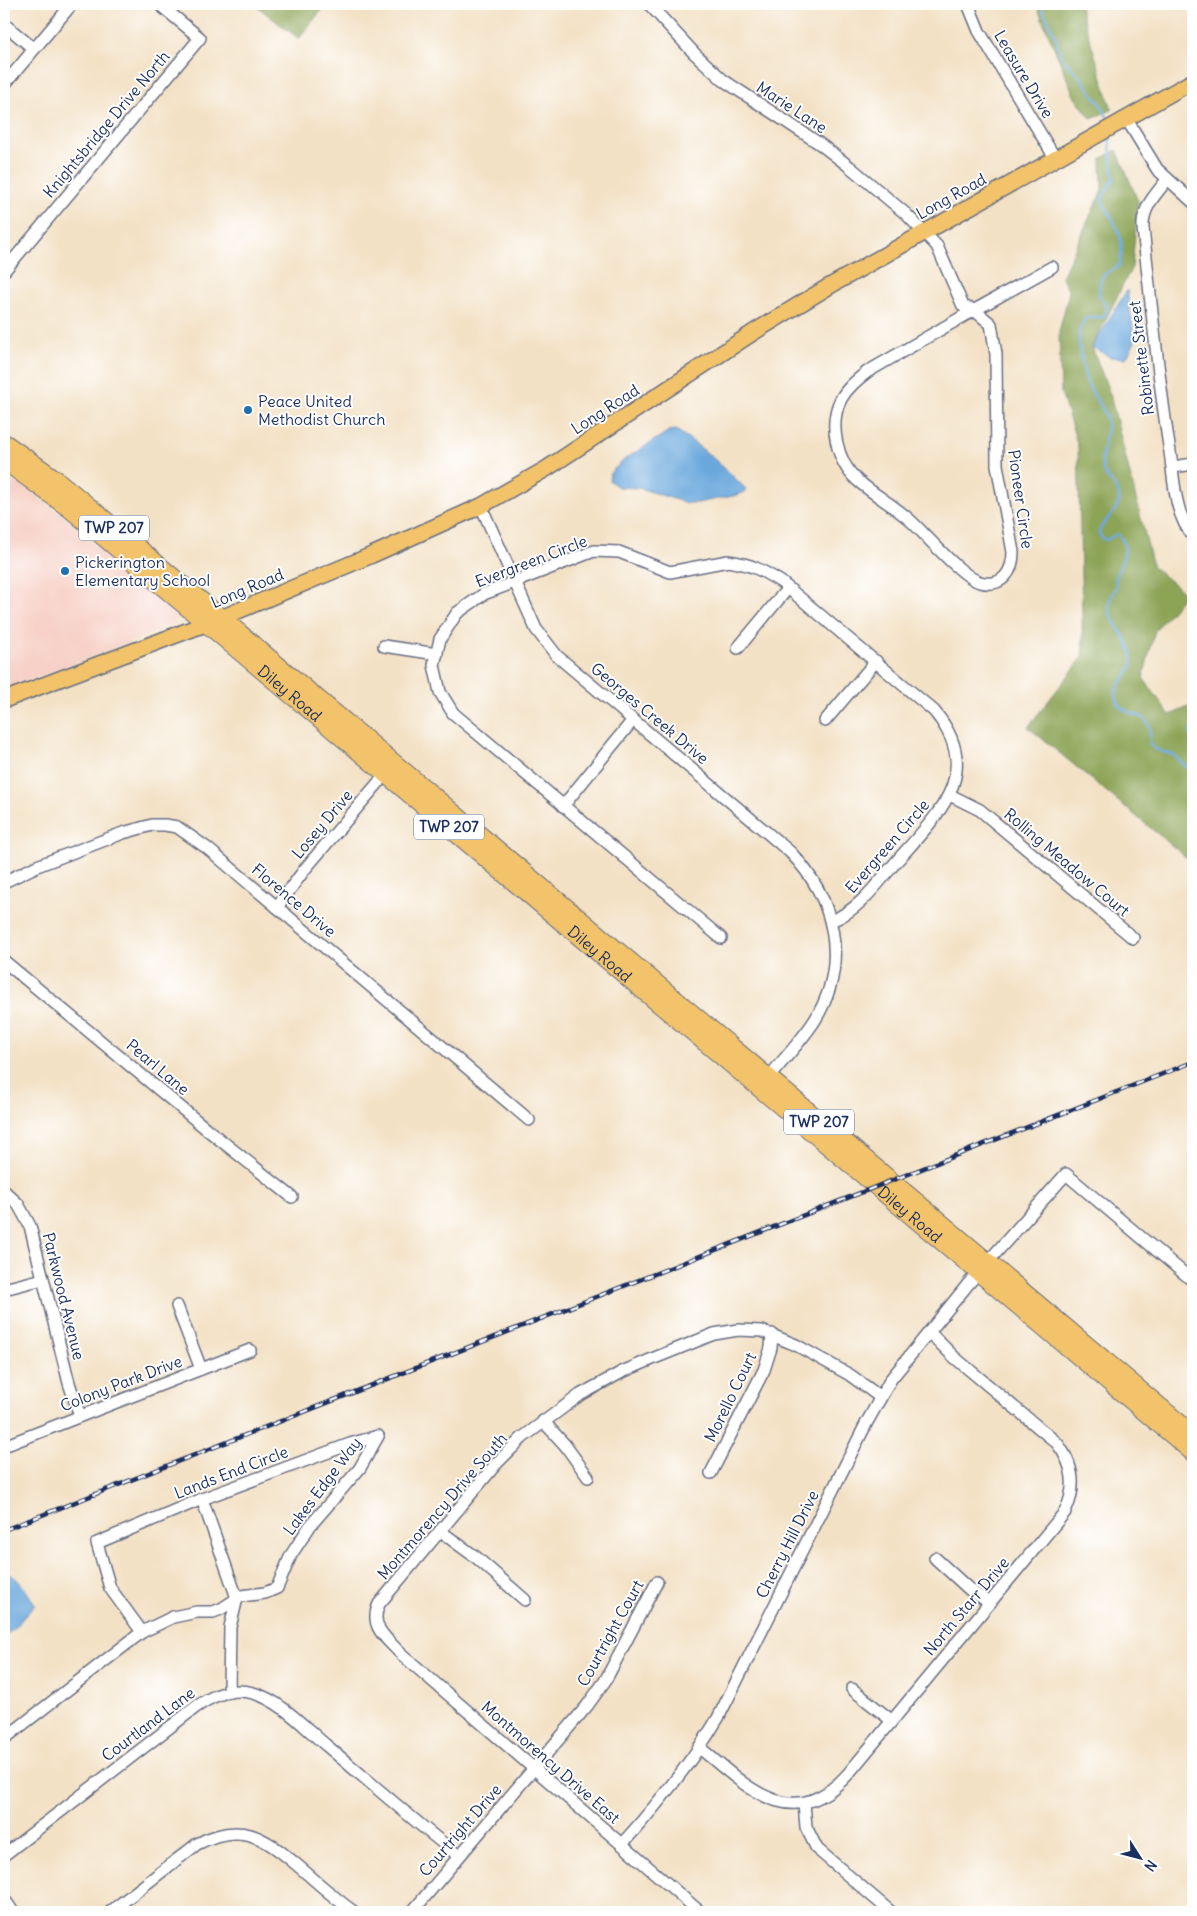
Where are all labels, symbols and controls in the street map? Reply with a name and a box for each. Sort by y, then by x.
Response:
street label: Leasure Drive [990,26,1058,122]
street label: Knightsbridge Drive North [39,46,173,202]
street label: Marie Lane [753,77,831,137]
street label: Long Road [912,169,990,223]
street label: Robinette Street [1124,299,1158,416]
street label: Long Road [567,380,643,438]
place label: Peace United Methodist Church [258,391,385,429]
marker: Peace United Methodist Church [242,404,254,416]
street label: Pioneer Circle [1004,448,1038,550]
road number: TWP 207 [79,516,149,540]
street label: Evergreen Circle [472,531,590,591]
place label: Pickerington Elementary School [75,552,210,590]
street label: Long Road [208,564,286,612]
marker: Pickerington Elementary School [59,565,71,577]
street label: Georges Creek Drive [587,658,713,768]
street label: Diley Road [254,660,326,726]
street label: Losey Drive [287,785,357,863]
street label: Evergreen Circle [841,795,933,897]
street label: Rolling Meadow Court [1000,804,1134,921]
road number: TWP 207 [414,814,484,840]
street label: Florence Drive [248,859,340,941]
street label: Diley Road [564,921,636,986]
street label: Pearl Lane [122,1035,194,1099]
road number: TWP 207 [784,1110,854,1134]
street label: Diley Road [874,1182,946,1247]
street label: Parkwood Avenue [39,1230,89,1362]
street label: Morello Court [700,1348,761,1445]
street label: Colony Park Drive [57,1351,185,1415]
street label: Montmorency Drive South [373,1429,511,1583]
street label: Lakes Edge Way [279,1433,365,1539]
street label: Lands End Circle [171,1441,291,1503]
street label: Cherry Hill Drive [751,1487,823,1601]
street label: North Starr Drive [919,1553,1013,1659]
street label: Courtright Court [573,1576,648,1690]
street label: Courtland Lane [97,1682,199,1766]
street label: Montmorency Drive East [478,1696,625,1828]
street label: Courtright Drive [414,1780,506,1880]
north arrow [1114,1834,1164,1884]
text: N [1140,1856,1161,1875]

